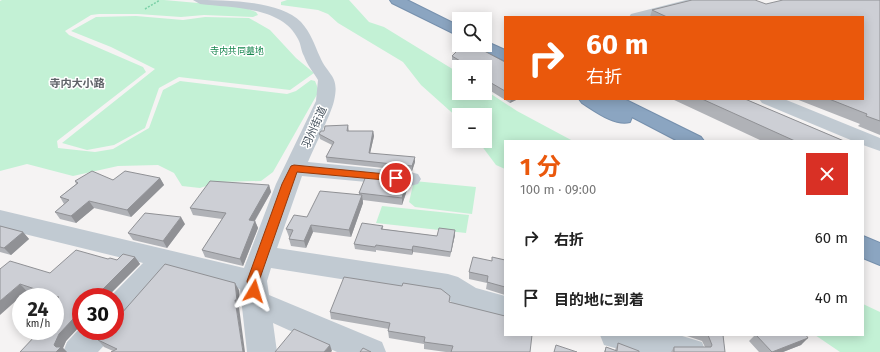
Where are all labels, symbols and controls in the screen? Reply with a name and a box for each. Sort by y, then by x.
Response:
map controls [452,12,492,148]
button: search [452,12,492,52]
text: 60 m [586,28,648,61]
icon: right [520,32,572,84]
park label: 寺内共同墓地 [210,46,264,56]
button: + [452,60,492,100]
text: 右折 [586,66,622,88]
district label: 寺内大小路 [50,77,105,90]
street label: 羽州街道 [300,104,329,150]
button: − [452,108,492,148]
text: 1 分 [520,153,561,181]
button: close [806,153,848,195]
pin [379,161,413,195]
icon: arrive [385,167,407,189]
text: 100 m · 09:00 [520,182,596,197]
icon: right [520,227,542,249]
text: 60 m [815,229,848,247]
text: 右折 [554,231,584,249]
position arrow [233,270,275,312]
icon: arrive [520,287,542,309]
speed limit sign: 30 [72,288,124,340]
text: 40 m [815,289,848,307]
text: 目的地に到着 [554,291,644,309]
text: 24 [27,297,49,321]
text: km/h [26,318,50,330]

